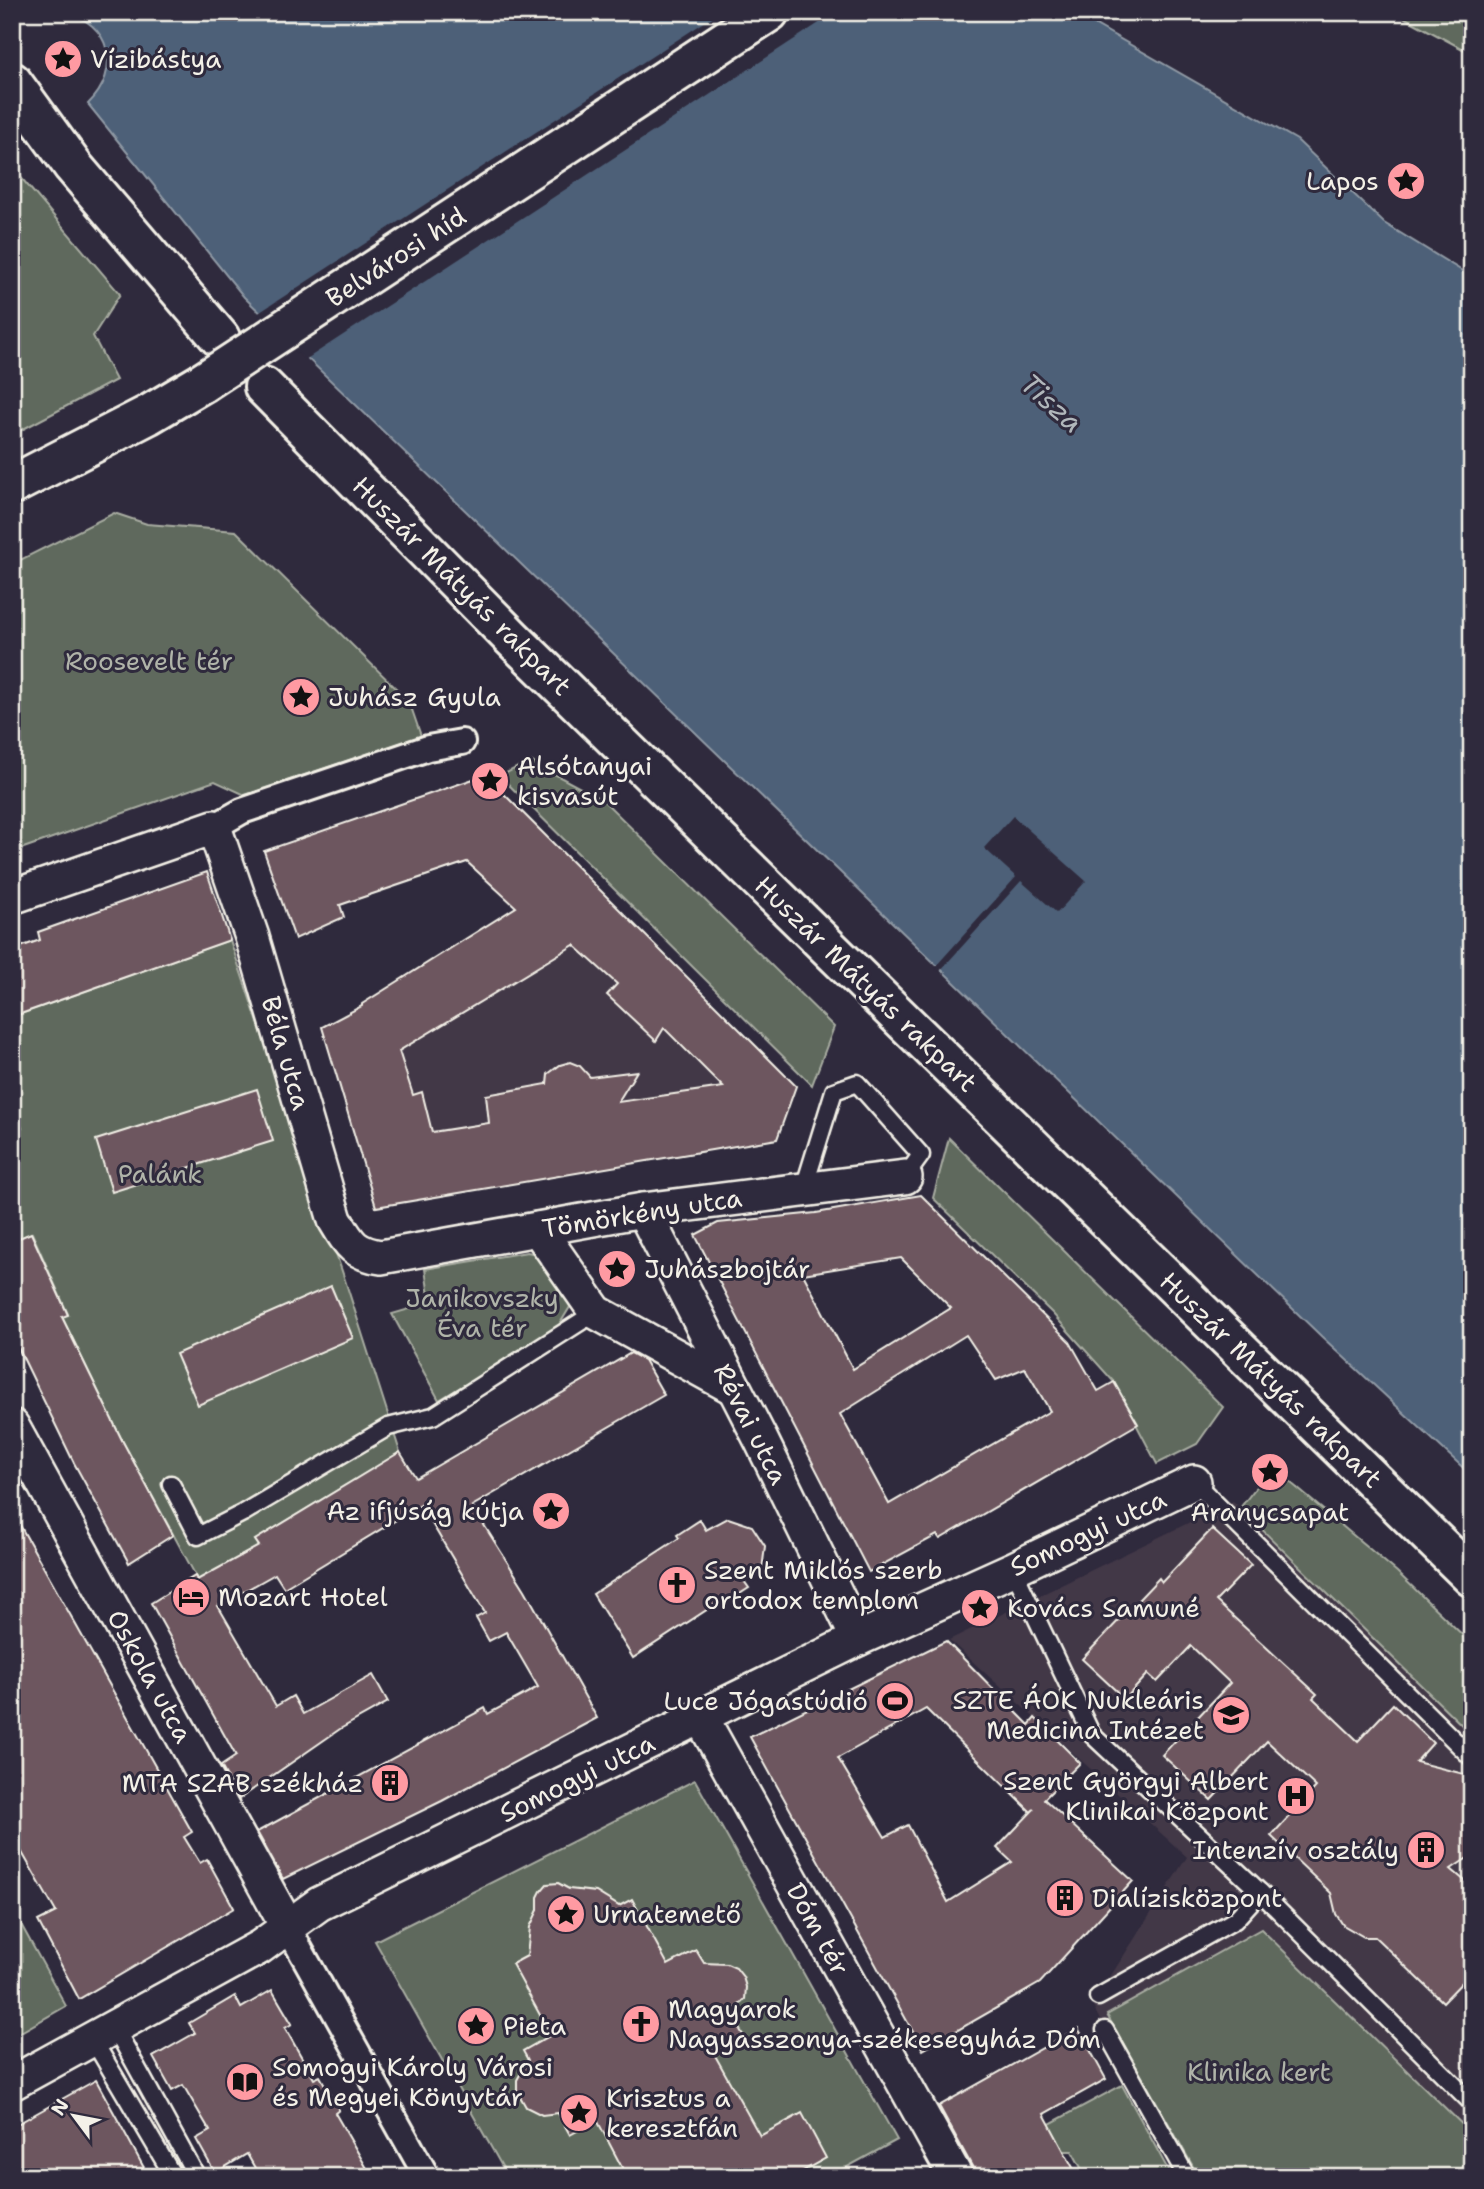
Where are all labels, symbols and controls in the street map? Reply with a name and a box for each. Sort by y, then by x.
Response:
place icon: Vízibástya [42,38,84,80]
place label: Vízibástya [90,41,221,76]
place icon: Lapos [1385,160,1427,202]
place label: Lapos [1306,163,1379,198]
street label: Belvárosi híd [319,198,473,315]
water label: Tisza [1013,365,1091,441]
street label: Huszár Mátyás rakpart [345,468,580,703]
park label: Roosevelt tér [65,643,233,678]
place icon: Juhász Gyula [280,676,322,718]
place label: Juhász Gyula [328,679,501,714]
place label: Alsótanyai kisvasút [517,748,652,813]
place icon: Alsótanyai kisvasút [469,760,511,802]
street label: Huszár Mátyás rakpart [747,868,985,1099]
street label: Béla utca [254,992,319,1114]
park label: Palánk [118,1156,202,1191]
street label: Tömörkény utca [539,1179,744,1246]
place icon: Juhászbojtár [596,1248,638,1290]
place label: Juhászbojtár [644,1251,810,1286]
street label: Huszár Mátyás rakpart [1152,1264,1390,1495]
park label: Janikovszky Éva tér [405,1280,559,1345]
street label: Révai utca [706,1357,797,1490]
place icon: Aranycsapat [1249,1451,1291,1493]
street label: Somogyi utca [1004,1481,1172,1584]
place icon: Az ifjúság kútja [530,1490,572,1532]
place label: Az ifjúság kútja [326,1493,524,1528]
place label: Aranycsapat [1191,1494,1349,1529]
place label: Szent Miklós szerb ortodox templom [704,1552,943,1617]
church icon: Szent Miklós szerb ortodox templom [656,1564,698,1606]
hotel icon: Mozart Hotel [170,1576,212,1618]
place label: Mozart Hotel [218,1579,388,1614]
place icon: Kovács Samuné [959,1587,1001,1629]
place label: Kovács Samuné [1007,1590,1200,1625]
street label: Oskola utca [99,1603,201,1749]
sports icon: Luce Jógastúdió [874,1680,916,1722]
place label: SZTE ÁOK Nukleáris Medicina Intézet [952,1682,1204,1747]
place label: Luce Jógastúdió [663,1683,868,1718]
school or university icon: SZTE ÁOK Nukleáris Medicina Intézet [1210,1694,1252,1736]
street label: Somogyi utca [493,1725,660,1830]
building icon: MTA SZAB székház [369,1762,411,1804]
place label: Szent Györgyi Albert Klinikai Központ [1003,1763,1269,1828]
place label: MTA SZAB székház [122,1765,363,1800]
hospital icon: Szent Györgyi Albert Klinikai Központ [1275,1775,1317,1817]
building icon: Intenzív osztály [1405,1829,1447,1871]
place label: Intenzív osztály [1192,1832,1399,1867]
street label: Dóm tér [779,1876,858,1981]
building icon: Dialízisközpont [1044,1877,1086,1919]
place label: Dialízisközpont [1092,1880,1282,1915]
place icon: Urnatemető [545,1893,587,1935]
place label: Urnatemető [593,1896,741,1931]
place label: Magyarok Nagyasszonya-székesegyház Dóm [668,1991,1101,2056]
church icon: Magyarok Nagyasszonya-székesegyház Dóm [620,2003,662,2045]
place icon: Pieta [455,2005,497,2047]
place label: Pieta [503,2008,566,2043]
place label: Somogyi Károly Városi és Megyei Könyvtár [272,2049,553,2114]
park label: Klinika kert [1187,2054,1331,2089]
library icon: Somogyi Károly Városi és Megyei Könyvtár [224,2061,266,2103]
north arrow [38,2080,108,2150]
place label: Krisztus a keresztfán [606,2080,738,2145]
place icon: Krisztus a keresztfán [558,2092,600,2134]
text: N [45,2094,75,2120]

